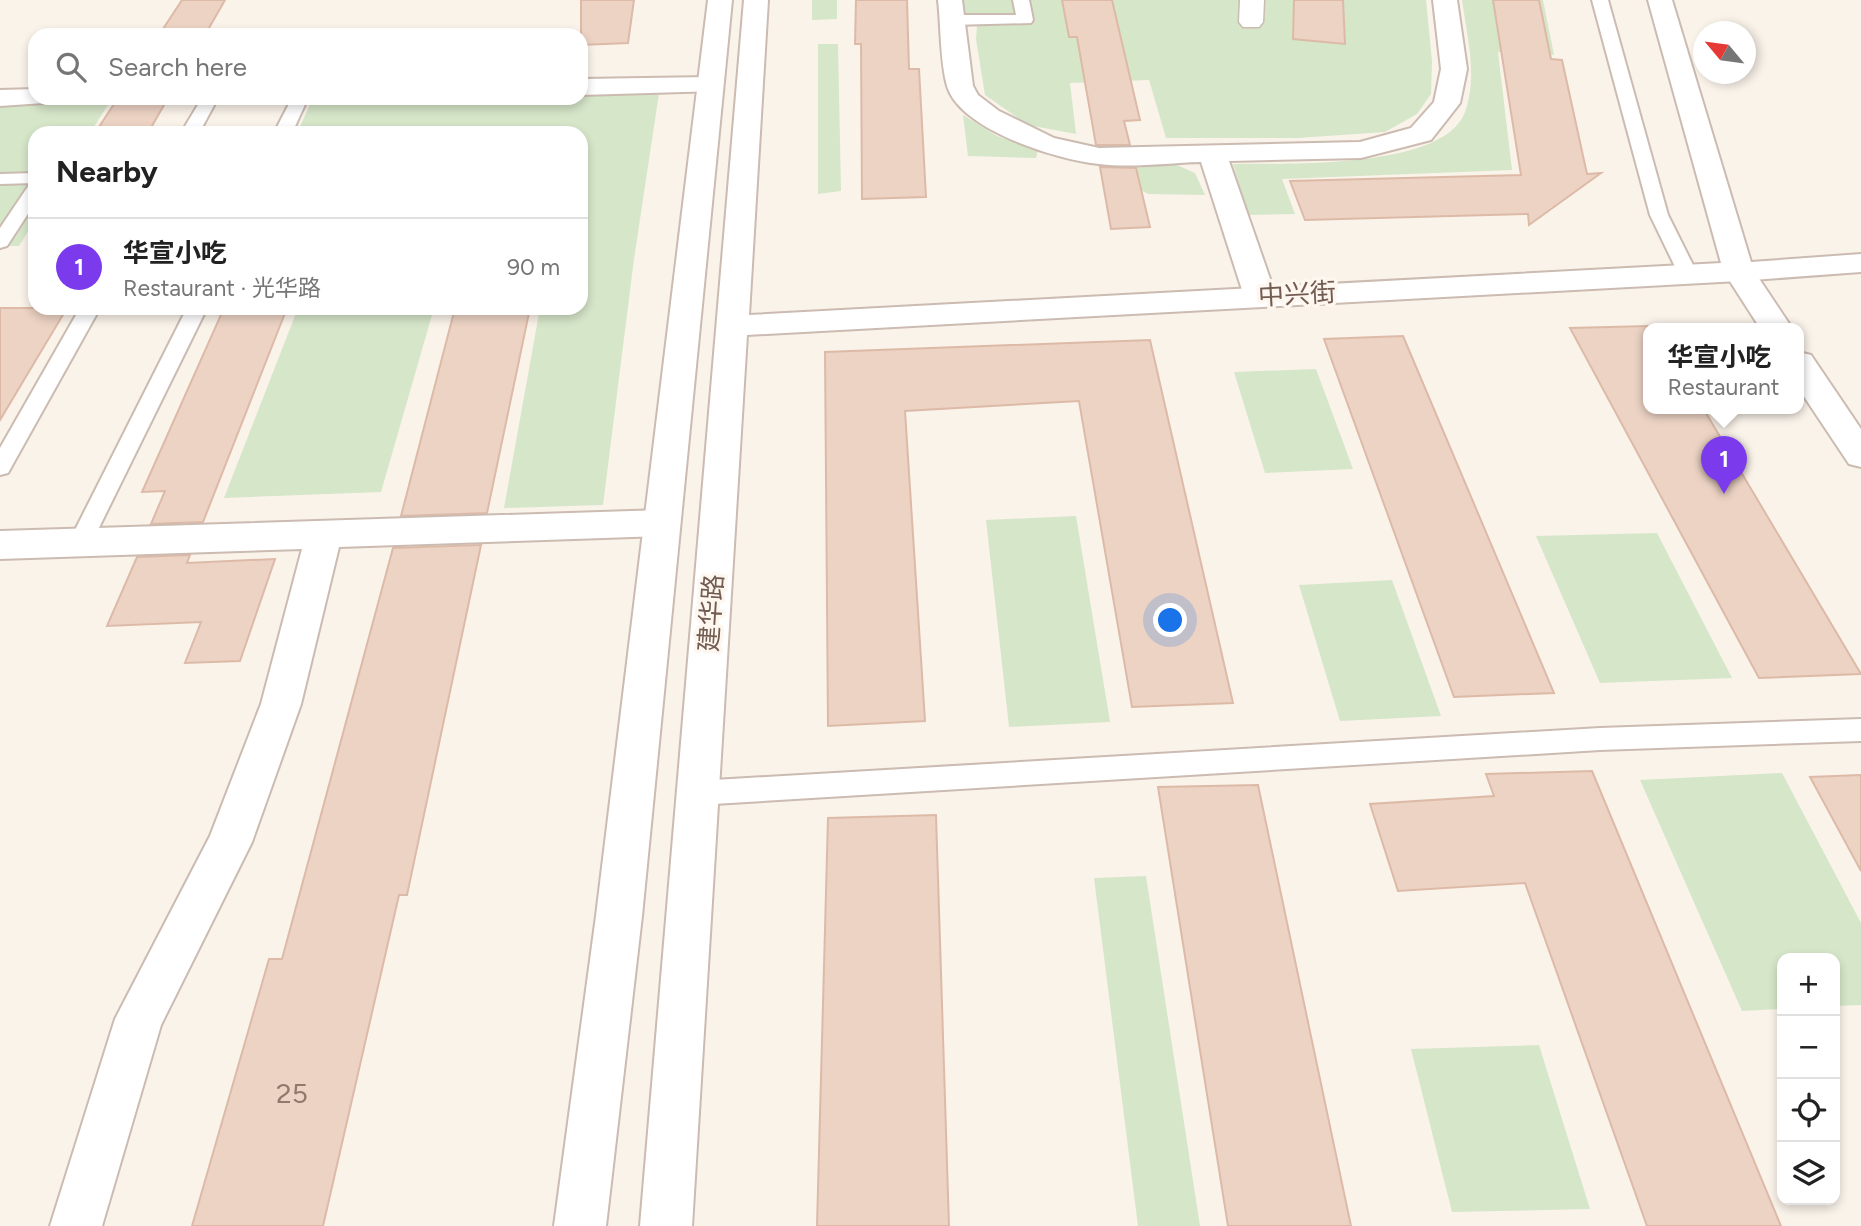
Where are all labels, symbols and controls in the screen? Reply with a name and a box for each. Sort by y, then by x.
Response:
north arrow [1693,21,1756,84]
search box [28,28,588,105]
icon: search [52,48,90,86]
text: Search here [108,51,247,83]
text: Nearby [56,153,158,190]
text: 华宣小吃 [123,237,227,269]
text: 1 [74,253,84,281]
text: 90 m [507,253,560,281]
text: Restaurant · 光华路 [123,274,321,302]
street label: 中兴街 [1257,276,1337,312]
popup [1643,323,1804,414]
text: 华宣小吃 [1668,341,1772,373]
text: Restaurant [1668,373,1779,401]
pin: 1 [1701,436,1747,494]
street label: 建华路 [692,573,730,653]
your location [1153,603,1187,637]
map controls [1777,953,1840,1205]
button: + [1777,953,1840,1016]
button: − [1777,1016,1840,1079]
house number: 25 [276,1076,308,1110]
button: locate [1777,1079,1840,1142]
button: layers [1777,1142,1840,1205]

